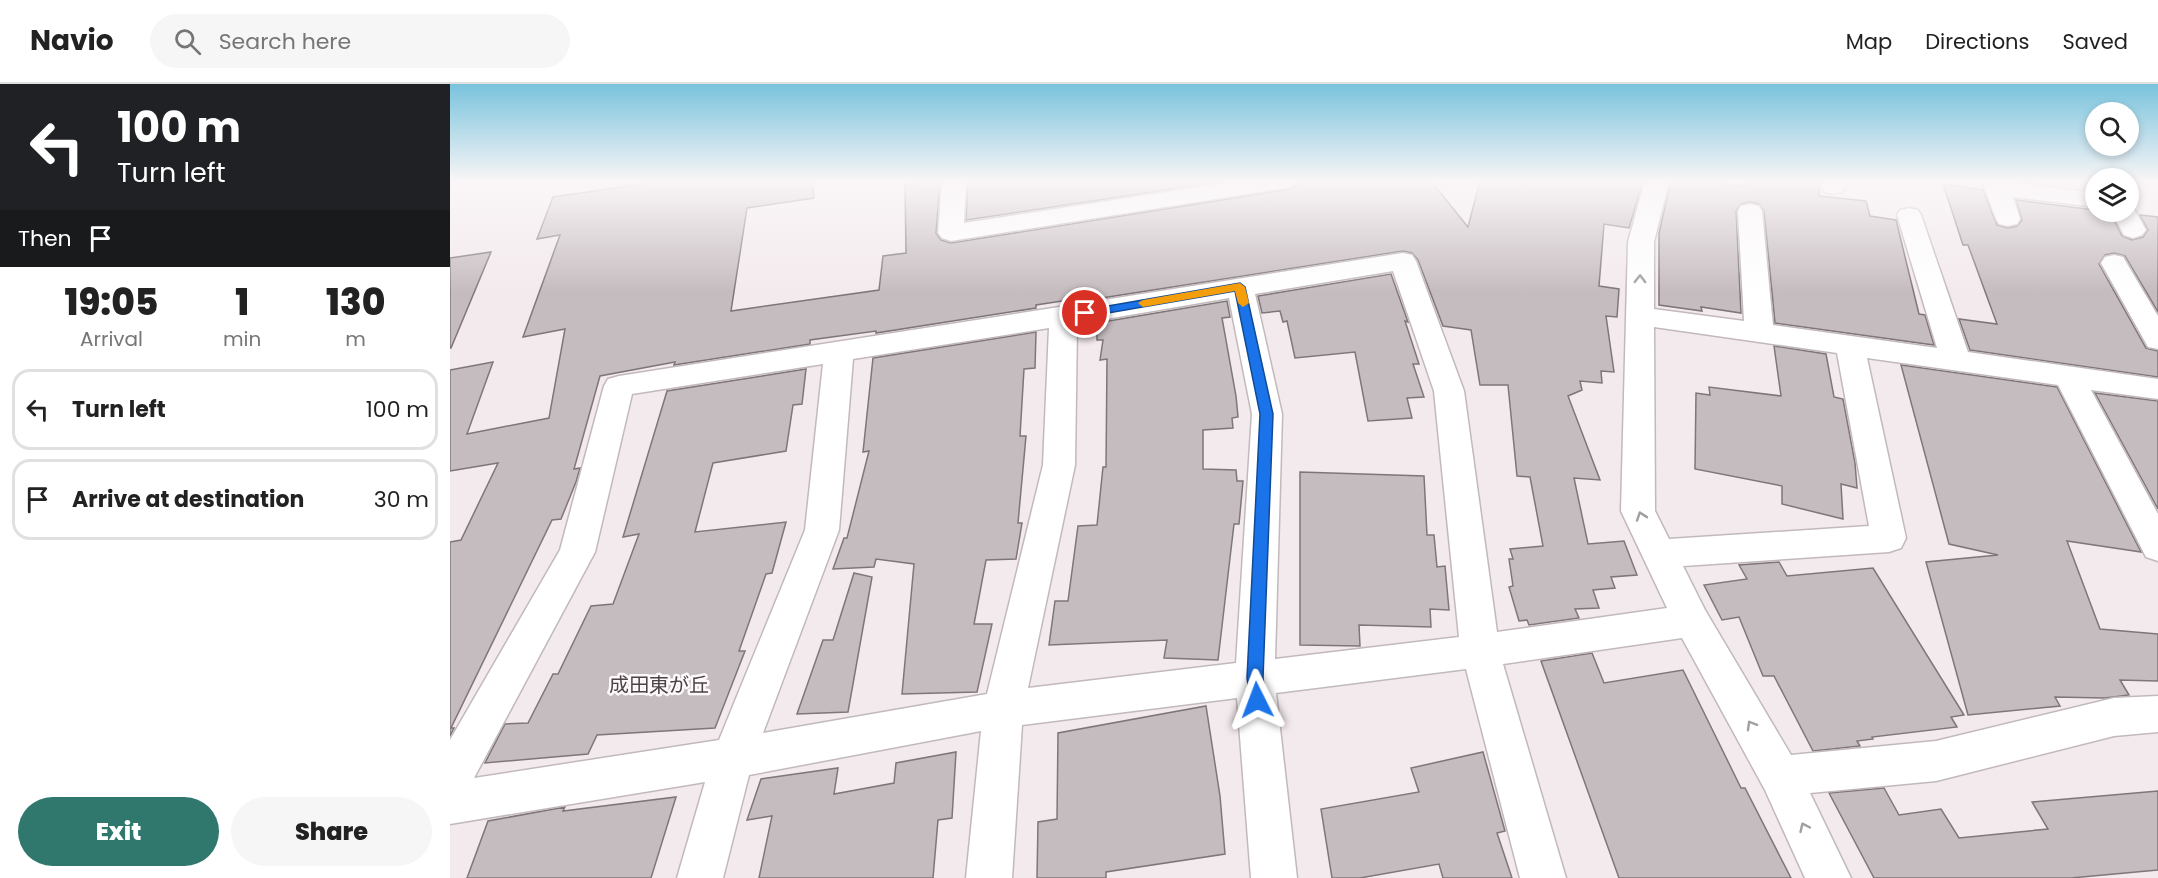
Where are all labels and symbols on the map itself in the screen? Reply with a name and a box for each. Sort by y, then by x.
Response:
one-way arrow [1634,275,1647,284]
pin [1059,287,1110,338]
one-way arrow [1636,511,1648,521]
position arrow [1225,668,1289,732]
district label: 成田東が丘 [609,671,709,699]
one-way arrow [1747,721,1759,731]
one-way arrow [1799,822,1811,833]

